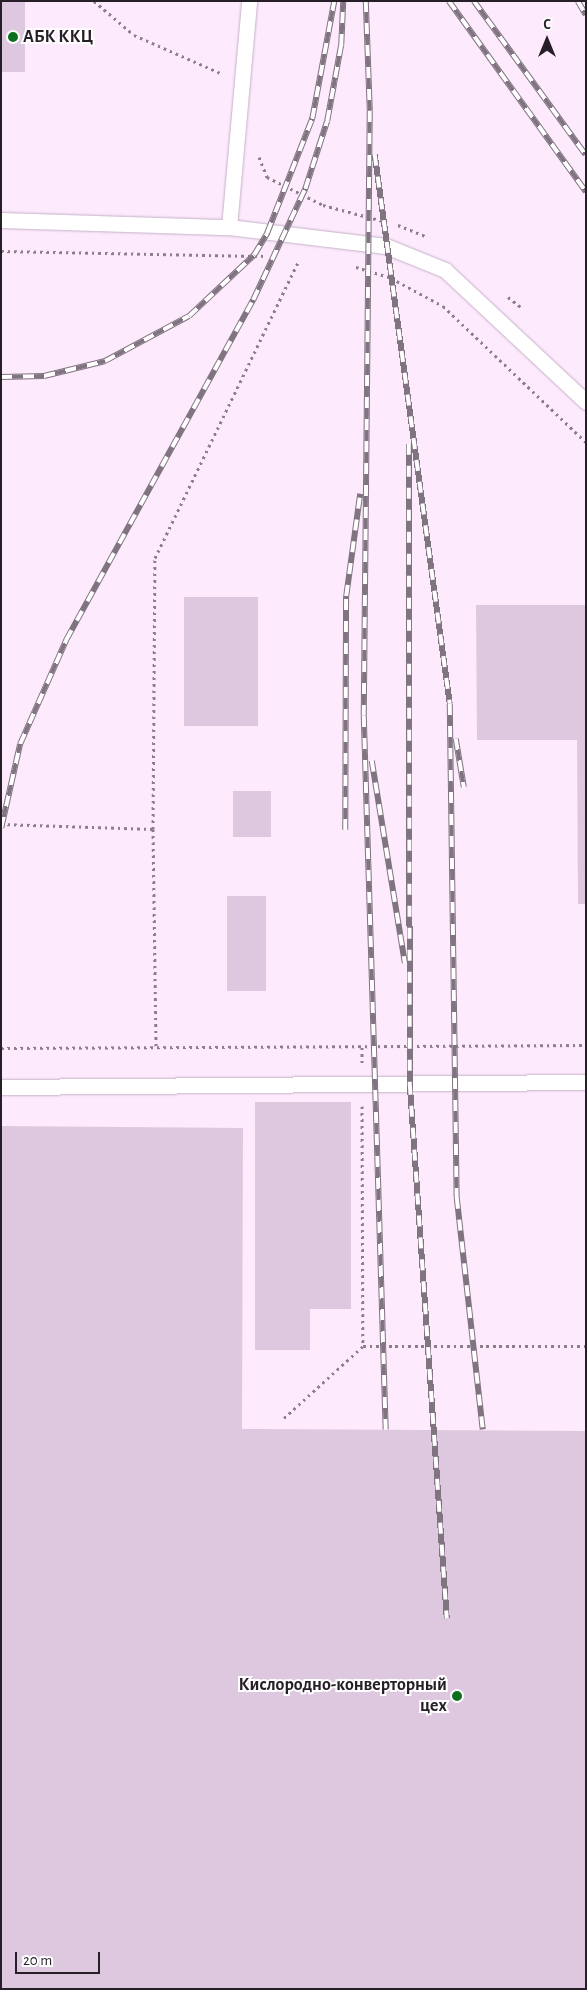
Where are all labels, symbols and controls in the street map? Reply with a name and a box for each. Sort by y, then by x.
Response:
north arrow [522,15,572,65]
text: С [543,18,551,32]
place label: АБК ККЦ [23,26,93,48]
marker: АБК ККЦ [7,31,19,43]
place label: Кислородно-конверторный цех [239,1675,447,1718]
marker: Кислородно-конверторный цех [451,1690,463,1702]
scale bar [18,1942,102,1974]
text: 20 m [23,1953,52,1968]

